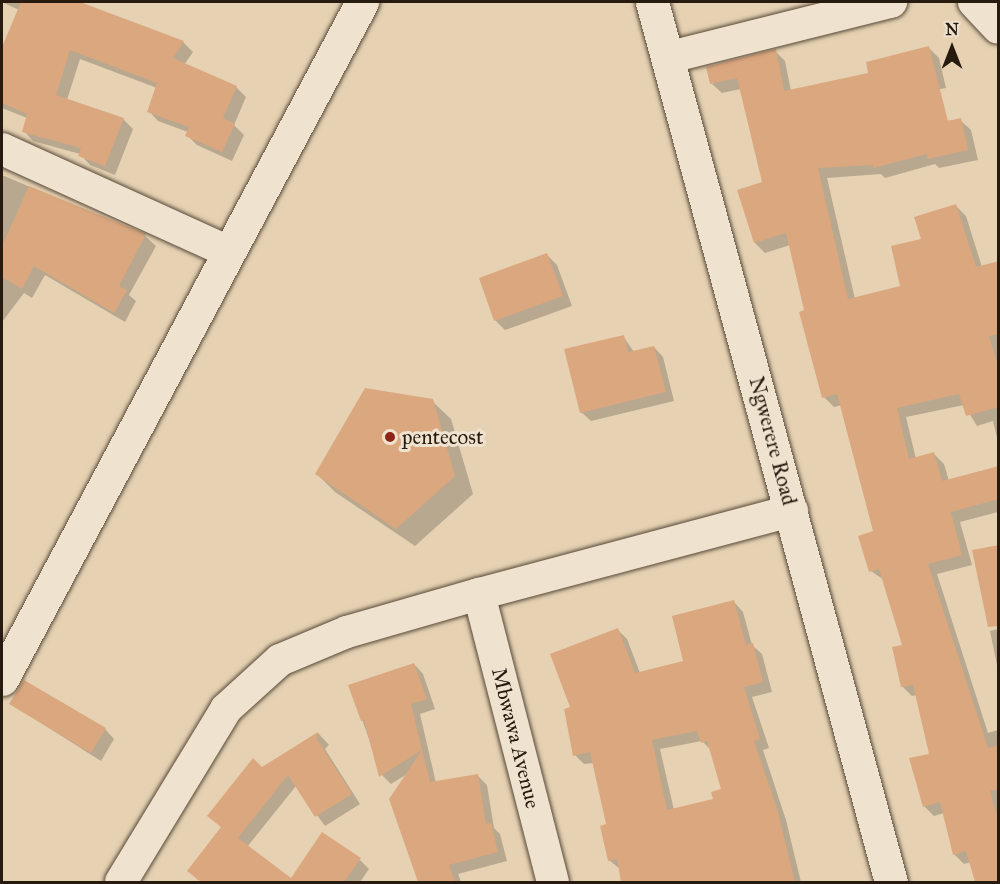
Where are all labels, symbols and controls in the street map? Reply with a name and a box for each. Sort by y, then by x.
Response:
north arrow [922,18,982,78]
text: N [945,20,959,39]
street label: Ngwerere Road [744,374,802,508]
place label: pentecost [402,424,483,450]
marker: pentecost [383,430,397,444]
street label: Mbwawa Avenue [486,665,546,811]

